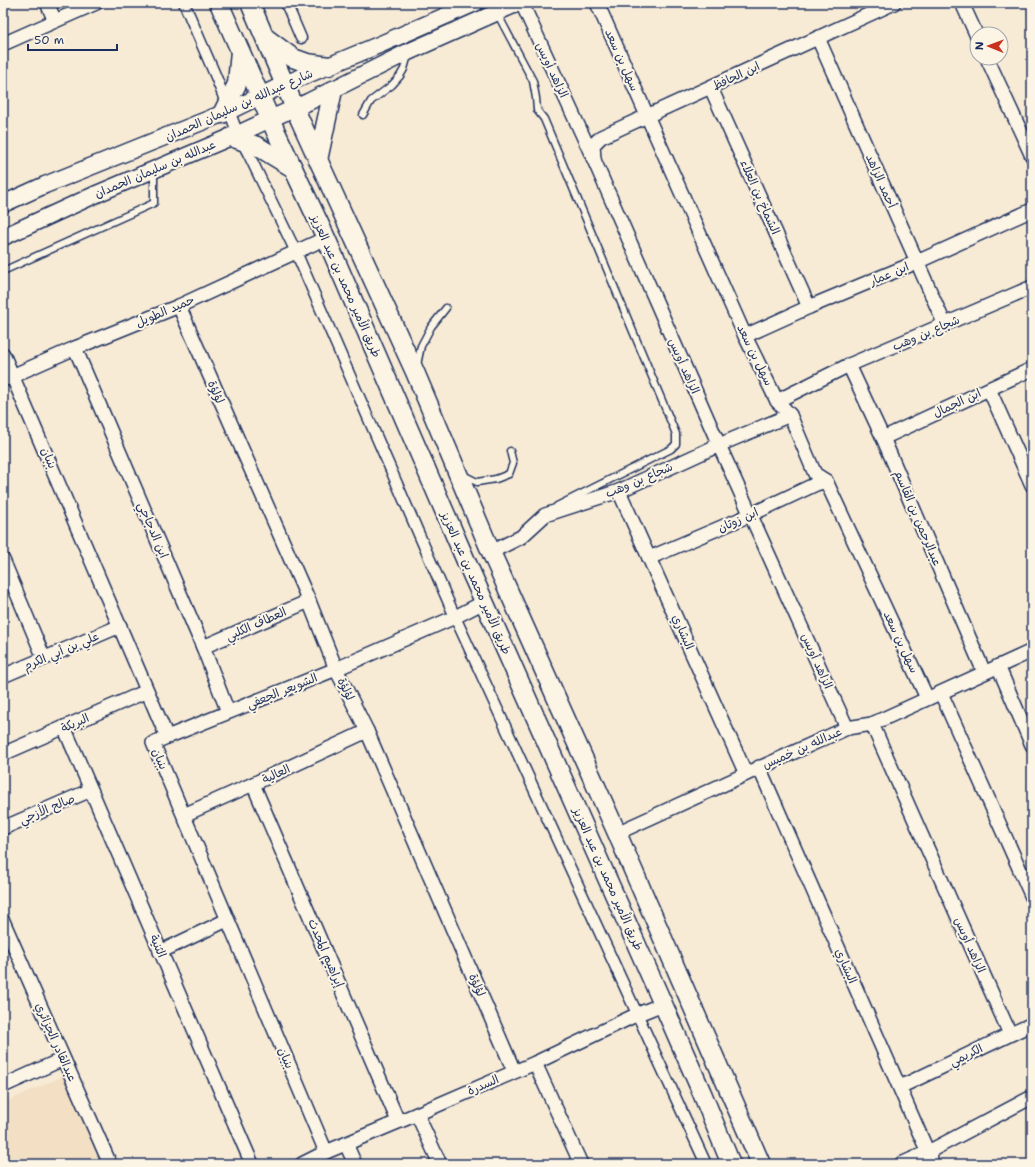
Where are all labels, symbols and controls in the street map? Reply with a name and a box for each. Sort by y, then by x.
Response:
scale bar [28,26,117,52]
street label: سهل بن سعد [601,26,643,94]
north arrow [969,26,1009,66]
text: 50 m [34,32,64,48]
street label: الزاهد أويس [532,40,572,100]
text: N [972,41,987,50]
street label: ابن الحافظ [710,58,762,94]
street label: شارع عبدالله بن سليمان الحمدان [163,65,316,146]
street label: عبدالله بن سليمان الحمدان [92,136,218,202]
street label: أحمد الزاهد [862,151,900,211]
street label: الشماخ بن العلاء [735,157,784,237]
street label: طريق الأمير محمد بن عبد العزيز [307,211,385,360]
street label: ابن عمار [866,259,911,290]
street label: حميد الطويل [133,291,197,331]
street label: شجاع بن وهب [890,312,963,355]
street label: سهل بن سعد [733,322,777,388]
street label: الزاهد أويس [665,336,703,396]
street label: لؤلؤة [204,378,228,406]
street label: ابن الجمال [930,385,984,421]
street label: بنبان [37,445,61,471]
street label: شجاع بن وهب [603,459,676,502]
street label: عبدالرحمن بن القاسم [890,468,945,569]
street label: ابن الدجاجي [131,500,172,562]
street label: ابن زوتان [715,504,761,536]
street label: طريق الأمير محمد بن عبد العزيز [437,508,515,657]
street label: العطاف الكلبي [223,603,290,647]
street label: سهل بن سعد [880,609,922,675]
street label: البشاري [667,612,698,652]
street label: علي بن أبي الكرم [21,628,102,677]
street label: الزاهد أويس [798,631,836,691]
street label: الشويعر الجعفي [244,670,321,715]
street label: لؤلؤة [334,675,358,703]
street label: البريكة [58,710,92,736]
street label: عبدالله بن خميس [760,723,844,773]
street label: بنبان [148,746,172,772]
street label: العالية [259,761,293,787]
street label: صالح الأزجي [17,790,78,831]
street label: طريق الأمير محمد بن عبد العزيز [569,804,647,953]
street label: الزاهد أويس [951,915,989,975]
street label: إبراهيم المحدث [303,916,348,990]
street label: الثنية [146,932,170,960]
street label: البشاري [830,946,861,986]
street label: لؤلؤة [465,971,489,999]
street label: عبدالقادر الجزائري [31,1000,81,1084]
street label: الكريمي [947,1040,987,1073]
street label: بنبان [274,1045,298,1071]
street label: السدرة [465,1071,501,1099]

